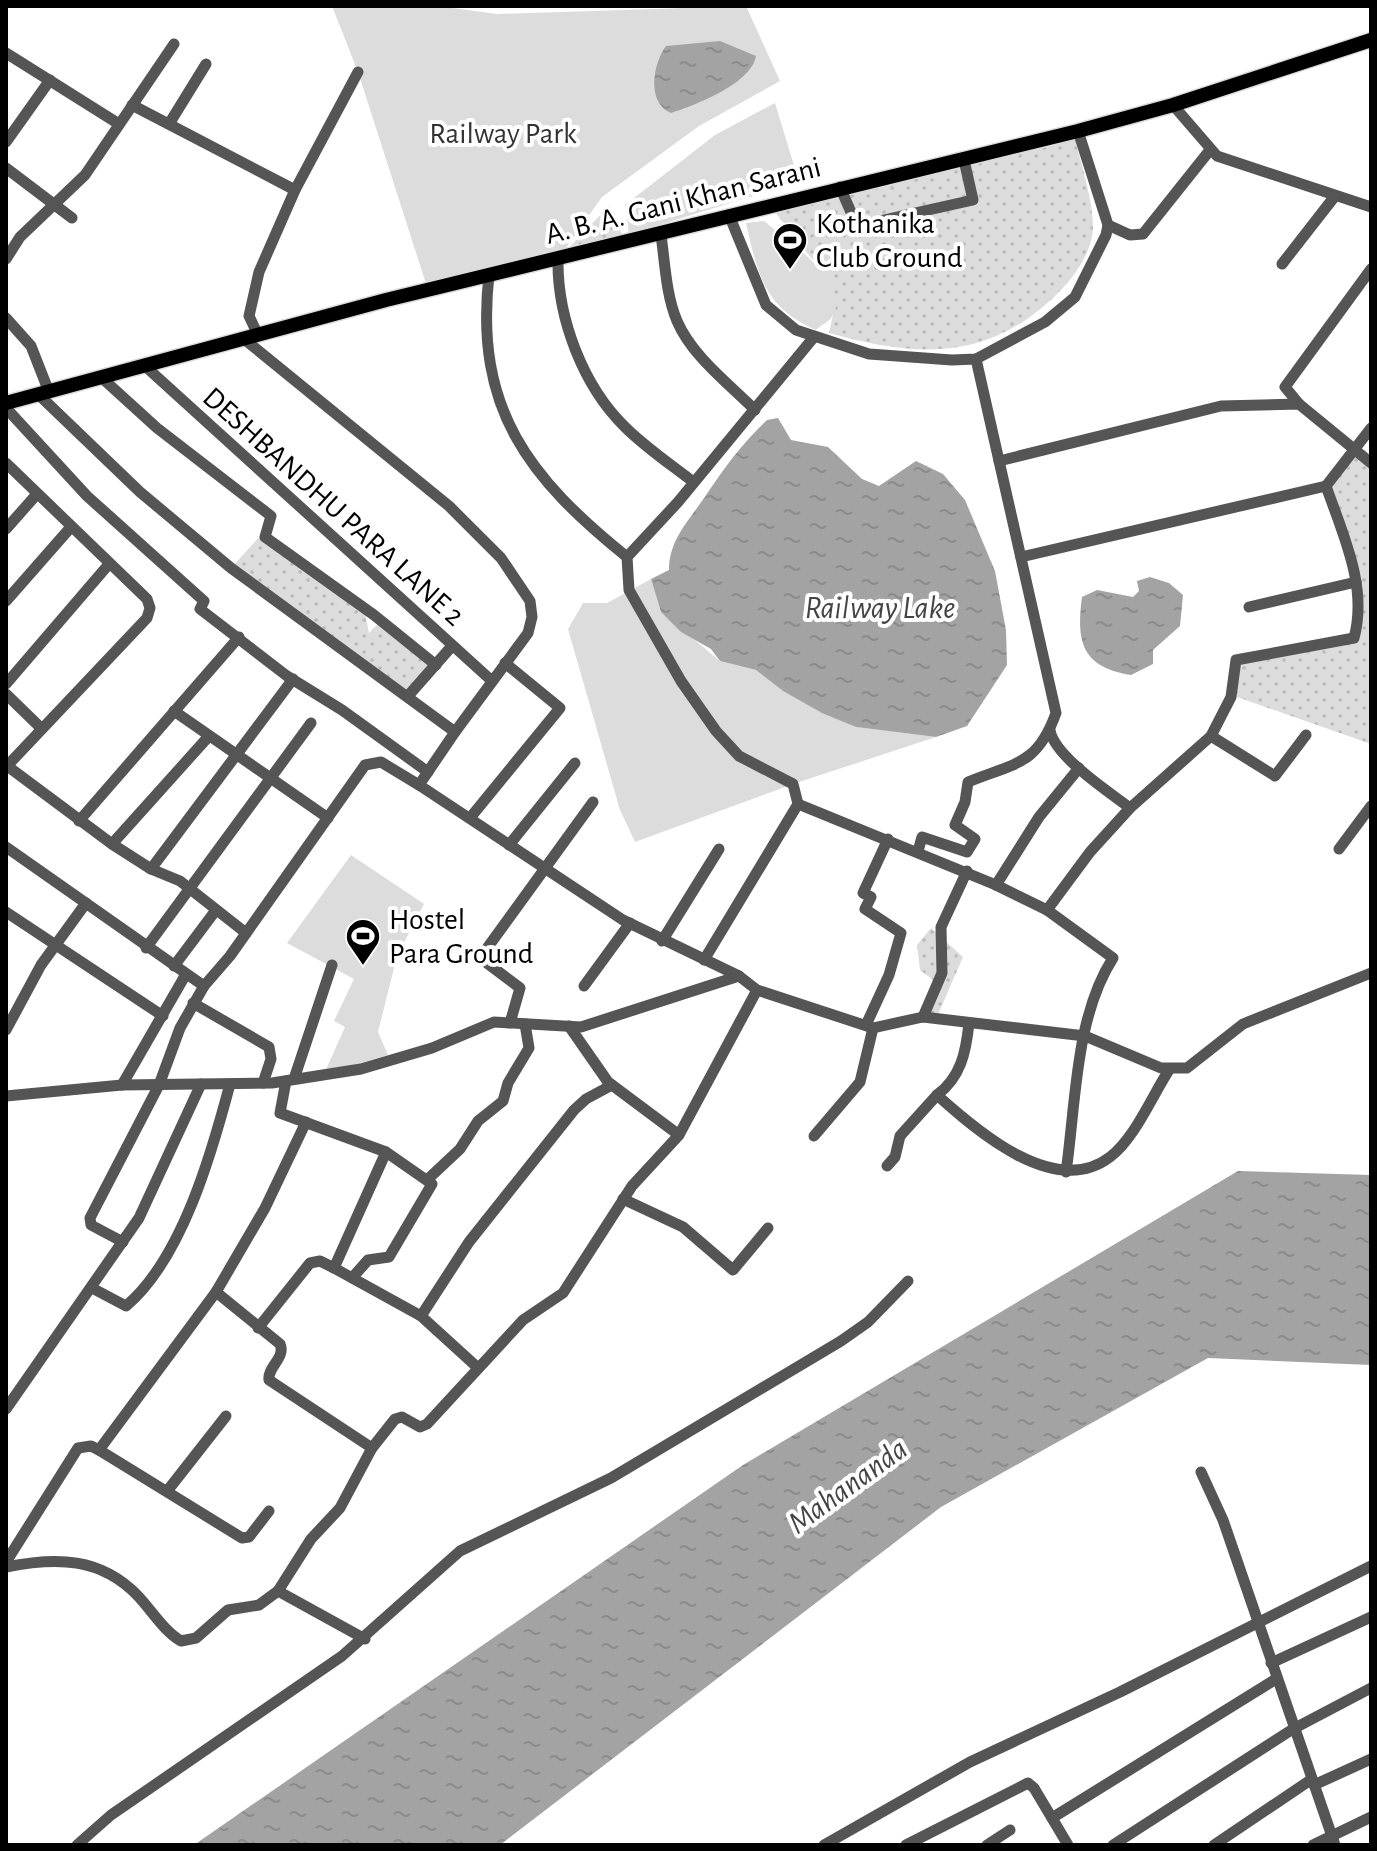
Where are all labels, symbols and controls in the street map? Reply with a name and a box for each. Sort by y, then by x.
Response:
park label: Railway Park [429,119,577,149]
street label: A. B. A. Gani Khan Sarani [542,152,824,250]
place label: Kothanika Club Ground [816,209,963,273]
sports icon: Kothanika Club Ground [771,221,809,271]
street label: DESHBANDHU PARA LANE 2 [197,382,470,632]
water label: Railway Lake [805,592,955,624]
place label: Hostel Para Ground [389,905,533,969]
sports icon: Hostel Para Ground [344,917,382,967]
water label: Mahananda [782,1432,913,1540]

